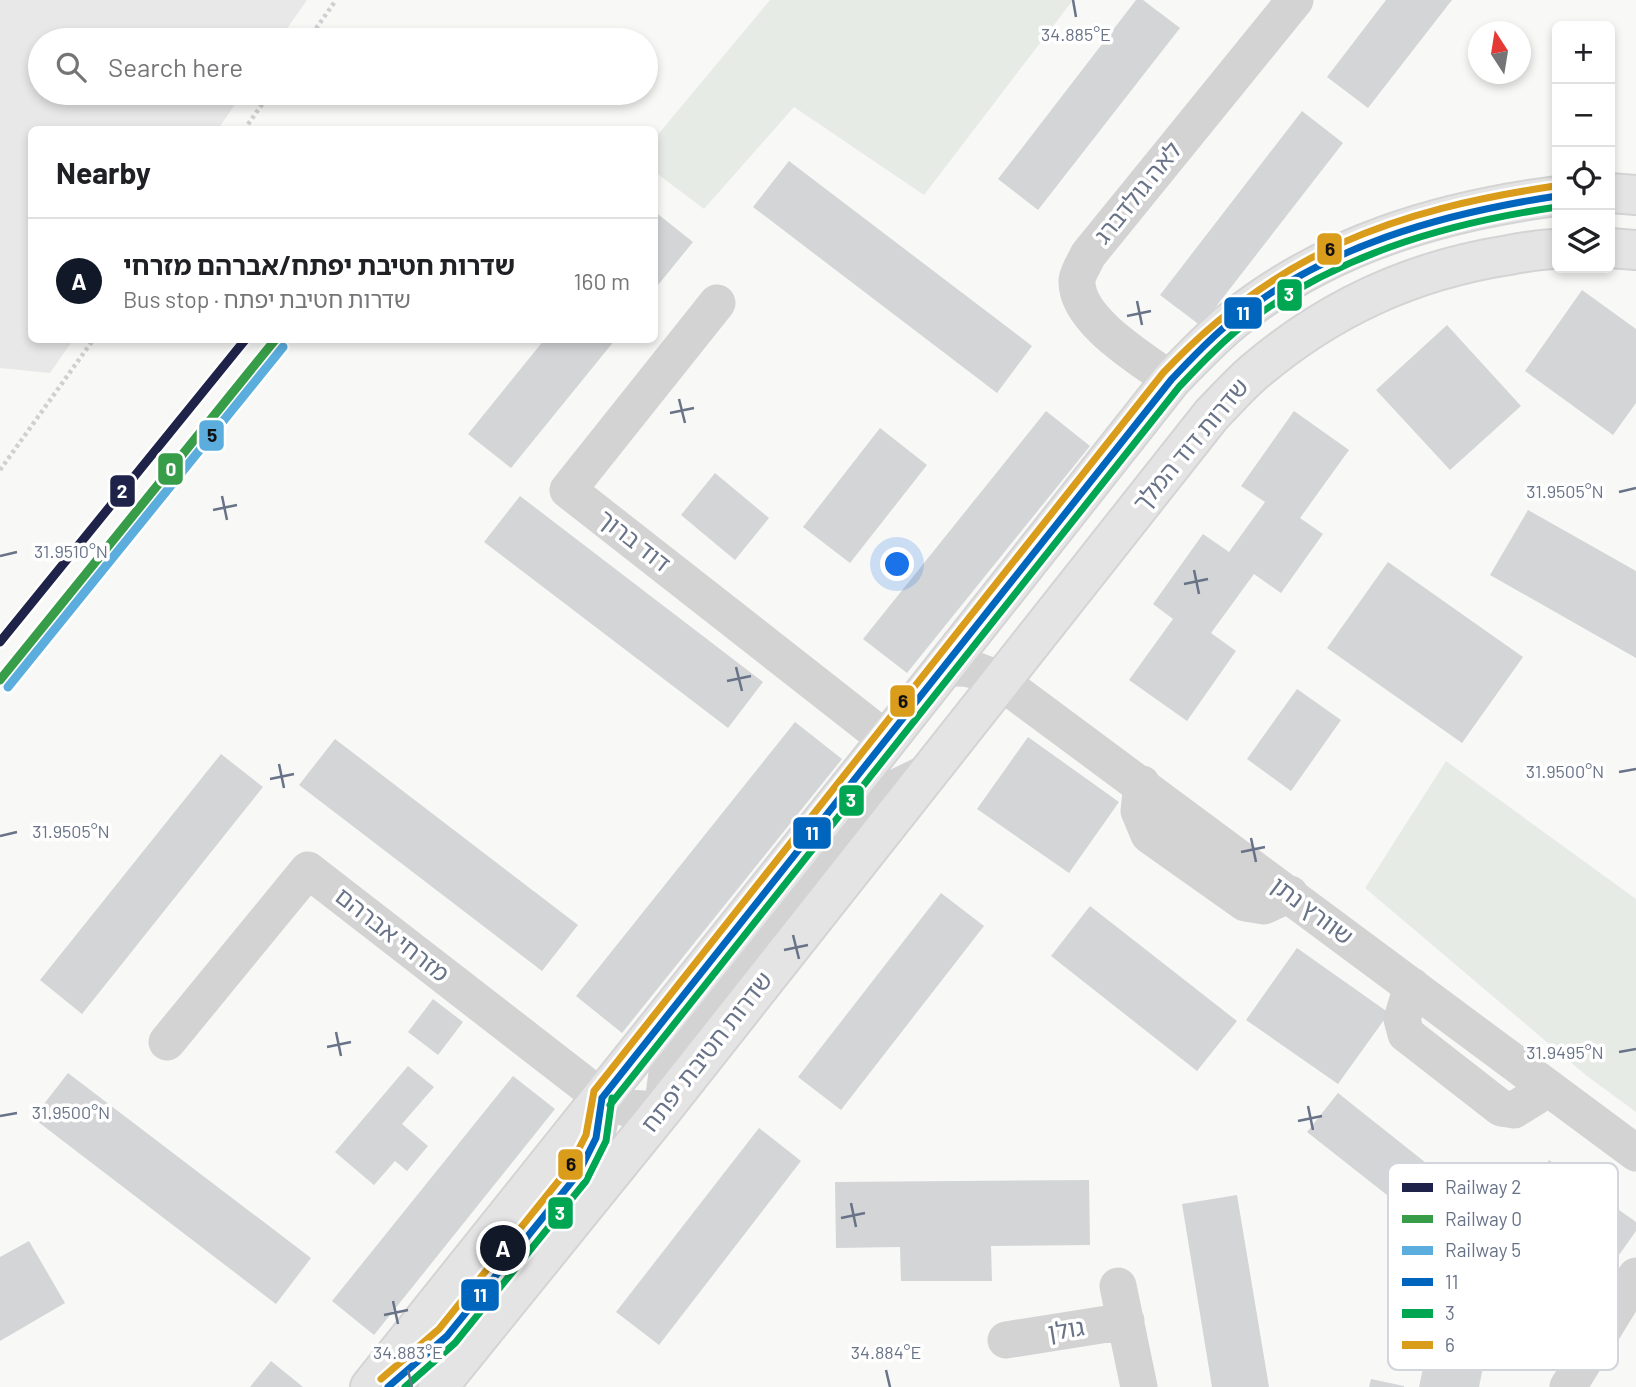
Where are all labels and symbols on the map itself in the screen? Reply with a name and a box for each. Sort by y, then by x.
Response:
north arrow [1468,21,1531,84]
text: 34.885°E [1041,23,1111,45]
street label: לאה גולדברג [1087,135,1187,249]
line badge: 6 [1316,232,1343,266]
text: 6 [1325,237,1335,260]
line badge: 3 [1276,278,1303,312]
text: 3 [1284,282,1294,305]
line badge: 11 [1223,296,1263,330]
text: 11 [1236,301,1250,324]
street label: שדרות דוד המלך [1126,372,1254,516]
line badge: 5 [198,419,225,452]
text: 5 [207,423,217,446]
line badge: 0 [157,452,184,486]
text: 0 [166,457,176,480]
line badge: 2 [109,474,136,508]
text: 2 [117,479,127,502]
text: 31.9505°N [1526,480,1604,502]
street label: דוד ברוך [593,503,677,577]
text: 31.9510°N [34,540,108,562]
your location [880,547,914,581]
line badge: 6 [889,684,916,718]
text: 6 [898,689,908,712]
text: 31.9500°N [1526,760,1604,782]
line badge: 3 [838,784,865,817]
text: 3 [846,788,856,811]
line badge: 11 [792,816,832,850]
text: 31.9505°N [32,820,110,842]
text: 11 [805,821,819,844]
street label: שוורץ נתן [1266,870,1360,950]
street label: מזרחי אברהם [330,880,456,987]
street label: שדרות חטיבת יפתח [634,965,777,1137]
text: 31.9495°N [1526,1041,1604,1063]
text: 31.9500°N [32,1101,110,1123]
line badge: 6 [557,1148,584,1181]
text: 6 [566,1152,576,1175]
legend [1388,1163,1618,1370]
text: Railway 2 [1445,1175,1521,1198]
line badge: 3 [547,1196,574,1230]
text: 3 [555,1201,565,1224]
text: Railway 0 [1445,1207,1522,1230]
pin: A [480,1222,526,1274]
text: Railway 5 [1445,1238,1521,1261]
text: 11 [1445,1270,1458,1293]
line badge: 11 [460,1278,500,1312]
text: 11 [473,1283,487,1306]
text: 3 [1445,1301,1455,1324]
street label: גולן [1045,1311,1086,1346]
text: 6 [1445,1333,1455,1356]
text: 34.883°E [373,1341,443,1363]
text: 34.884°E [851,1341,921,1363]

